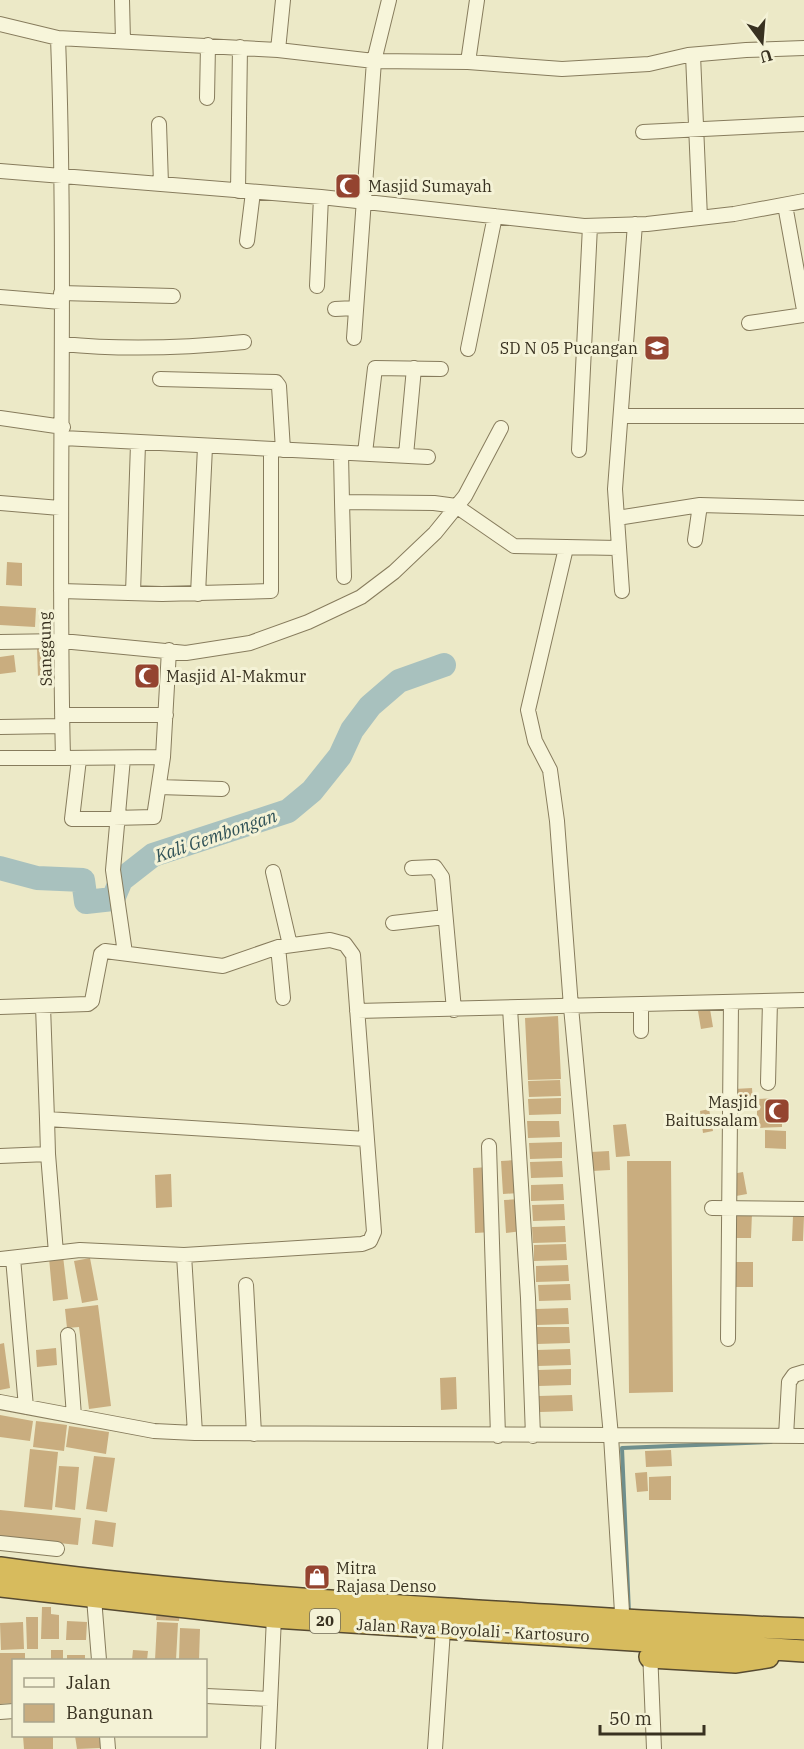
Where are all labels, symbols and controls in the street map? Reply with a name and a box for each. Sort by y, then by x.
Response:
north arrow [732,12,792,72]
text: U [757,45,775,68]
mosque icon: Masjid Sumayah [333,171,363,201]
place label: Masjid Sumayah [368,176,492,196]
school or university icon: SD N 05 Pucangan [642,333,672,363]
place label: SD N 05 Pucangan [500,338,638,358]
street label: Sanggung [34,611,56,686]
mosque icon: Masjid Al-Makmur [132,661,162,691]
place label: Masjid Al-Makmur [166,666,306,686]
water label: Kali Gembongan [151,804,281,867]
place label: Masjid Baitussalam [665,1092,758,1130]
mosque icon: Masjid Baitussalam [762,1096,792,1126]
place label: Mitra Rajasa Denso [336,1558,436,1596]
shop icon: Mitra Rajasa Denso [302,1562,332,1592]
road number: 20 [310,1609,340,1633]
street label: Jalan Raya Boyolali - Kartosuro [356,1614,590,1646]
legend [12,1659,207,1737]
text: Jalan [66,1671,111,1694]
scale bar [600,1698,704,1736]
text: Bangunan [66,1701,153,1724]
text: 50 m [609,1707,652,1730]

